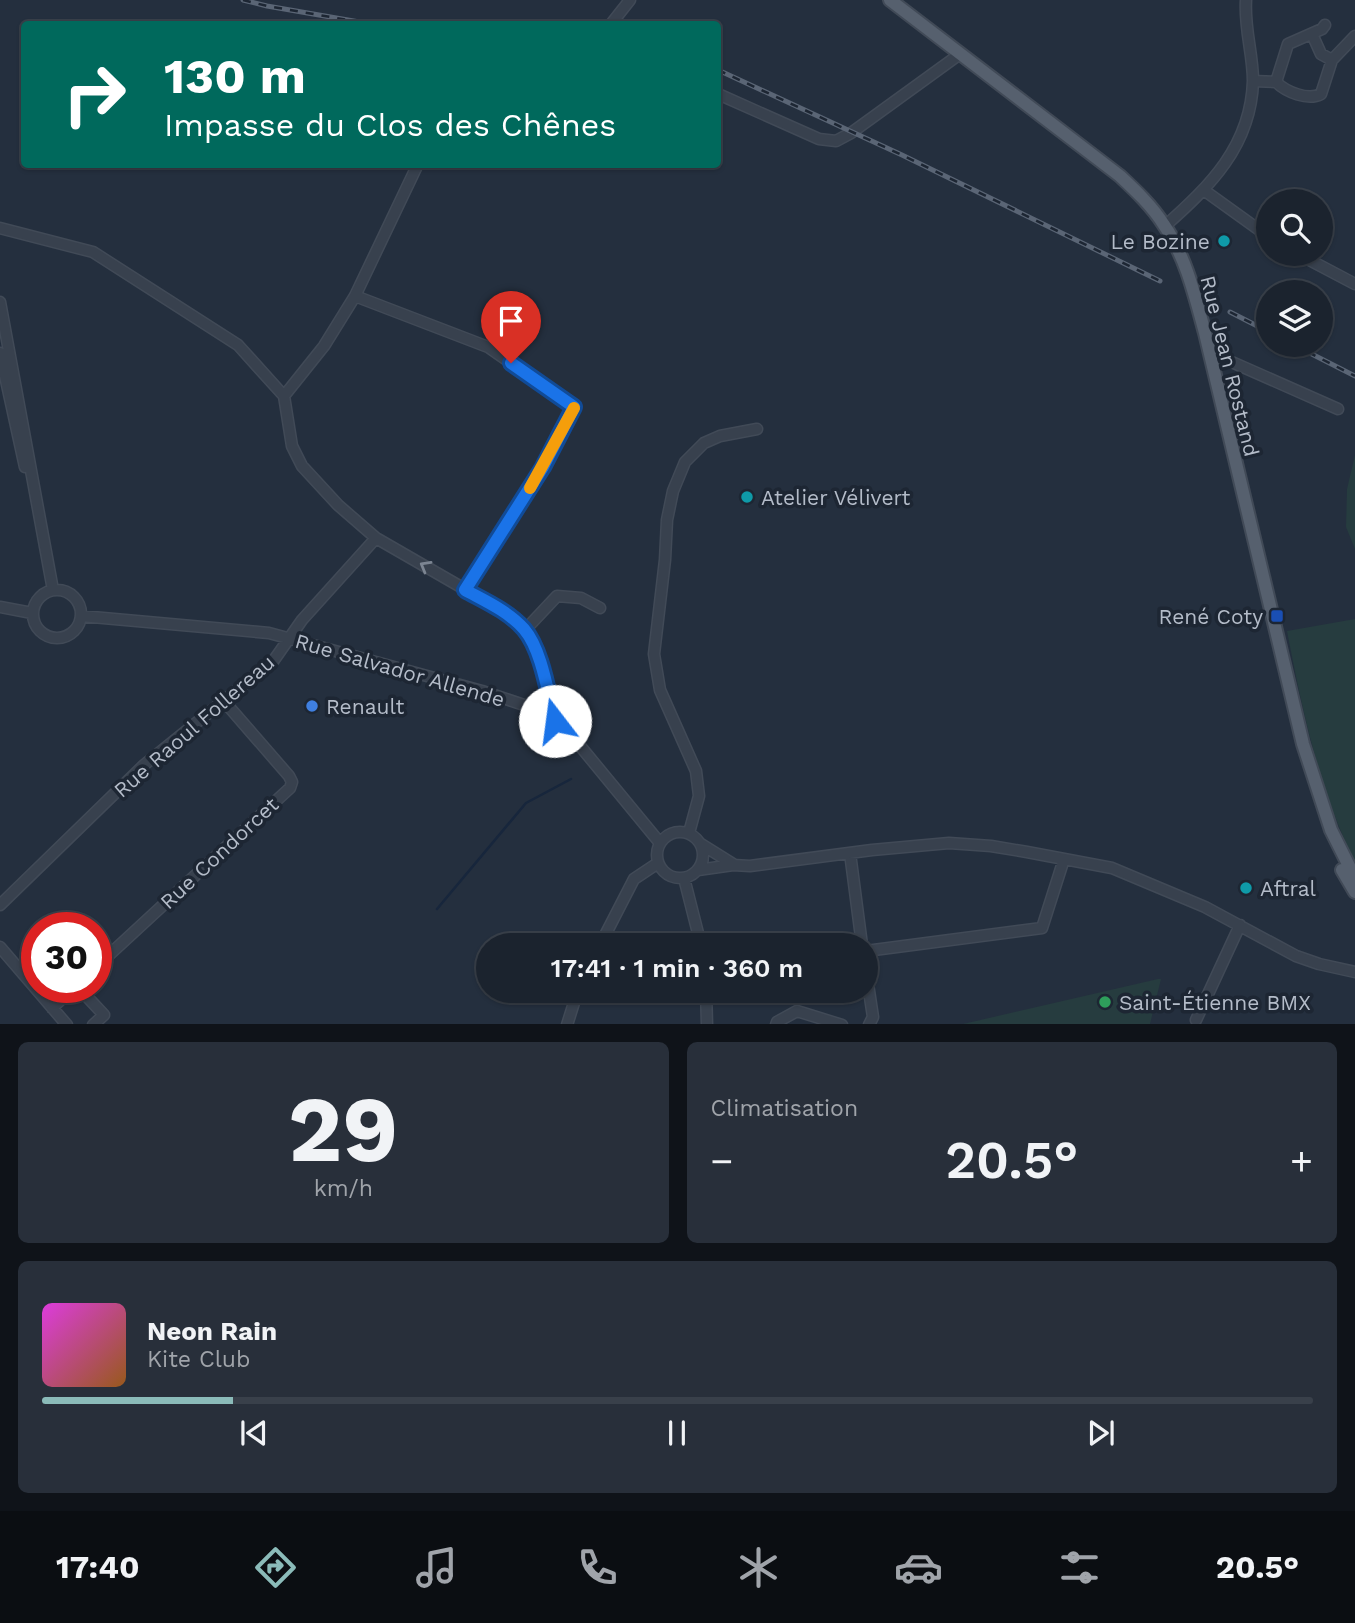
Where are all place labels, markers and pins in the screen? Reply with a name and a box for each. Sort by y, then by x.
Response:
place label: Le Bozine [1110,229,1210,254]
marker: Le Bozine [1216,233,1232,249]
pin [481,291,541,363]
place label: Atelier Vélivert [761,485,910,510]
marker: Atelier Vélivert [739,489,755,505]
place label: René Coty [1159,604,1263,629]
marker: René Coty [1269,608,1285,624]
place label: Renault [326,694,405,719]
marker: Renault [304,698,320,714]
place label: Aftral [1260,876,1317,901]
marker: Aftral [1238,880,1254,896]
place label: Saint-Étienne BMX [1119,990,1311,1015]
marker: Saint-Étienne BMX [1097,994,1113,1010]

